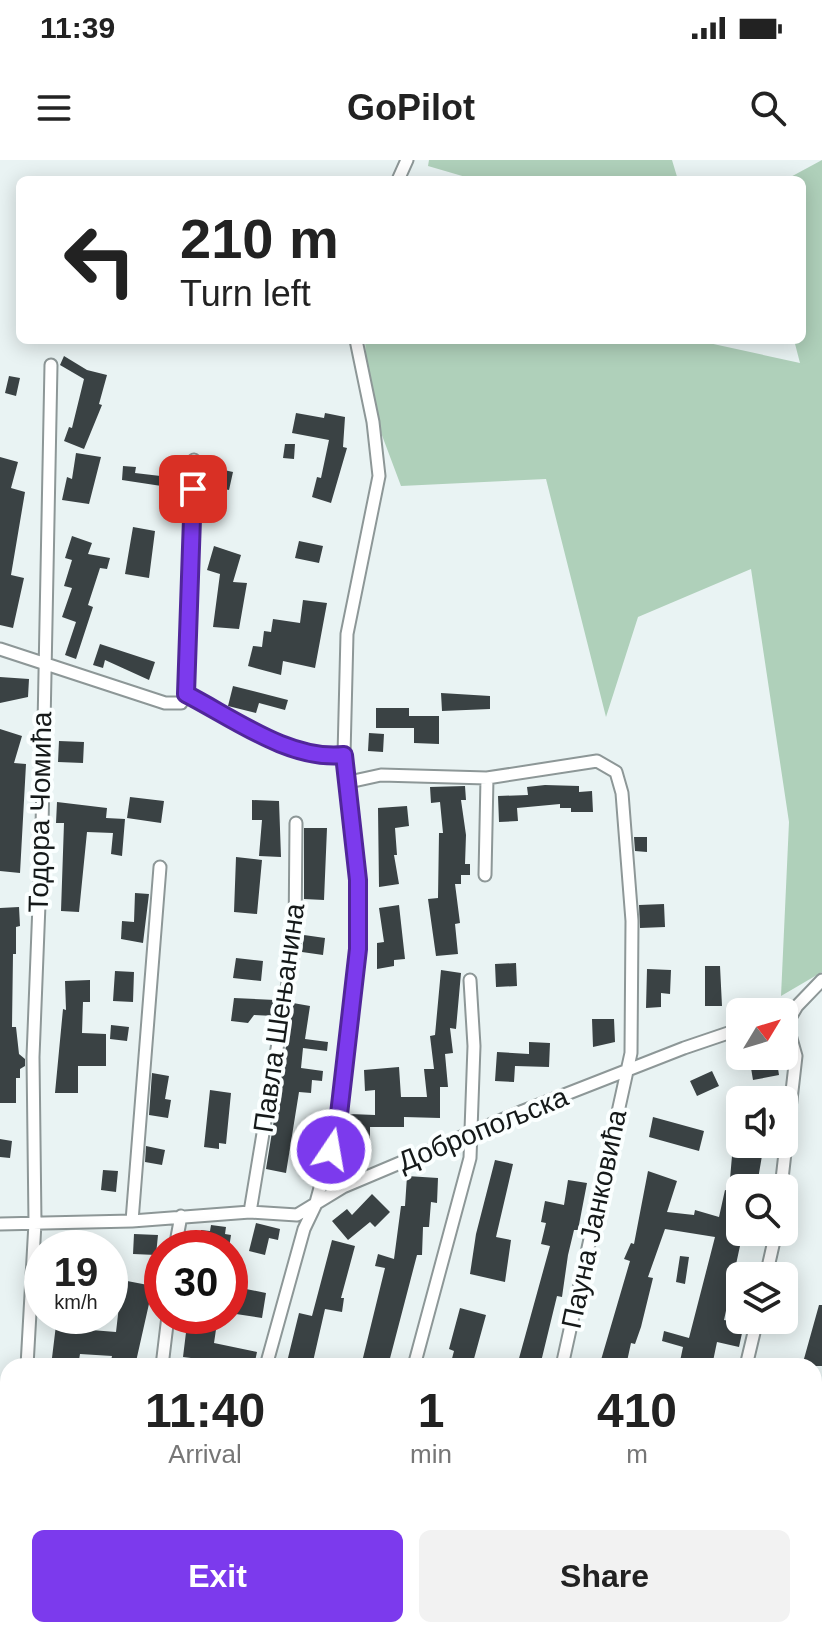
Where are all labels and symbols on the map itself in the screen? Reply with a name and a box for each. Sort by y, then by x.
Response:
pin [159,455,227,523]
street label: Тодора Чомића [23,711,57,913]
street label: Павла Шењанина [248,901,311,1135]
north arrow [726,998,798,1070]
street label: Добропољска [393,1081,573,1177]
street label: Пауна Јанковића [556,1106,632,1331]
position arrow [289,1108,373,1192]
speed limit sign: 30 [144,1230,248,1334]

